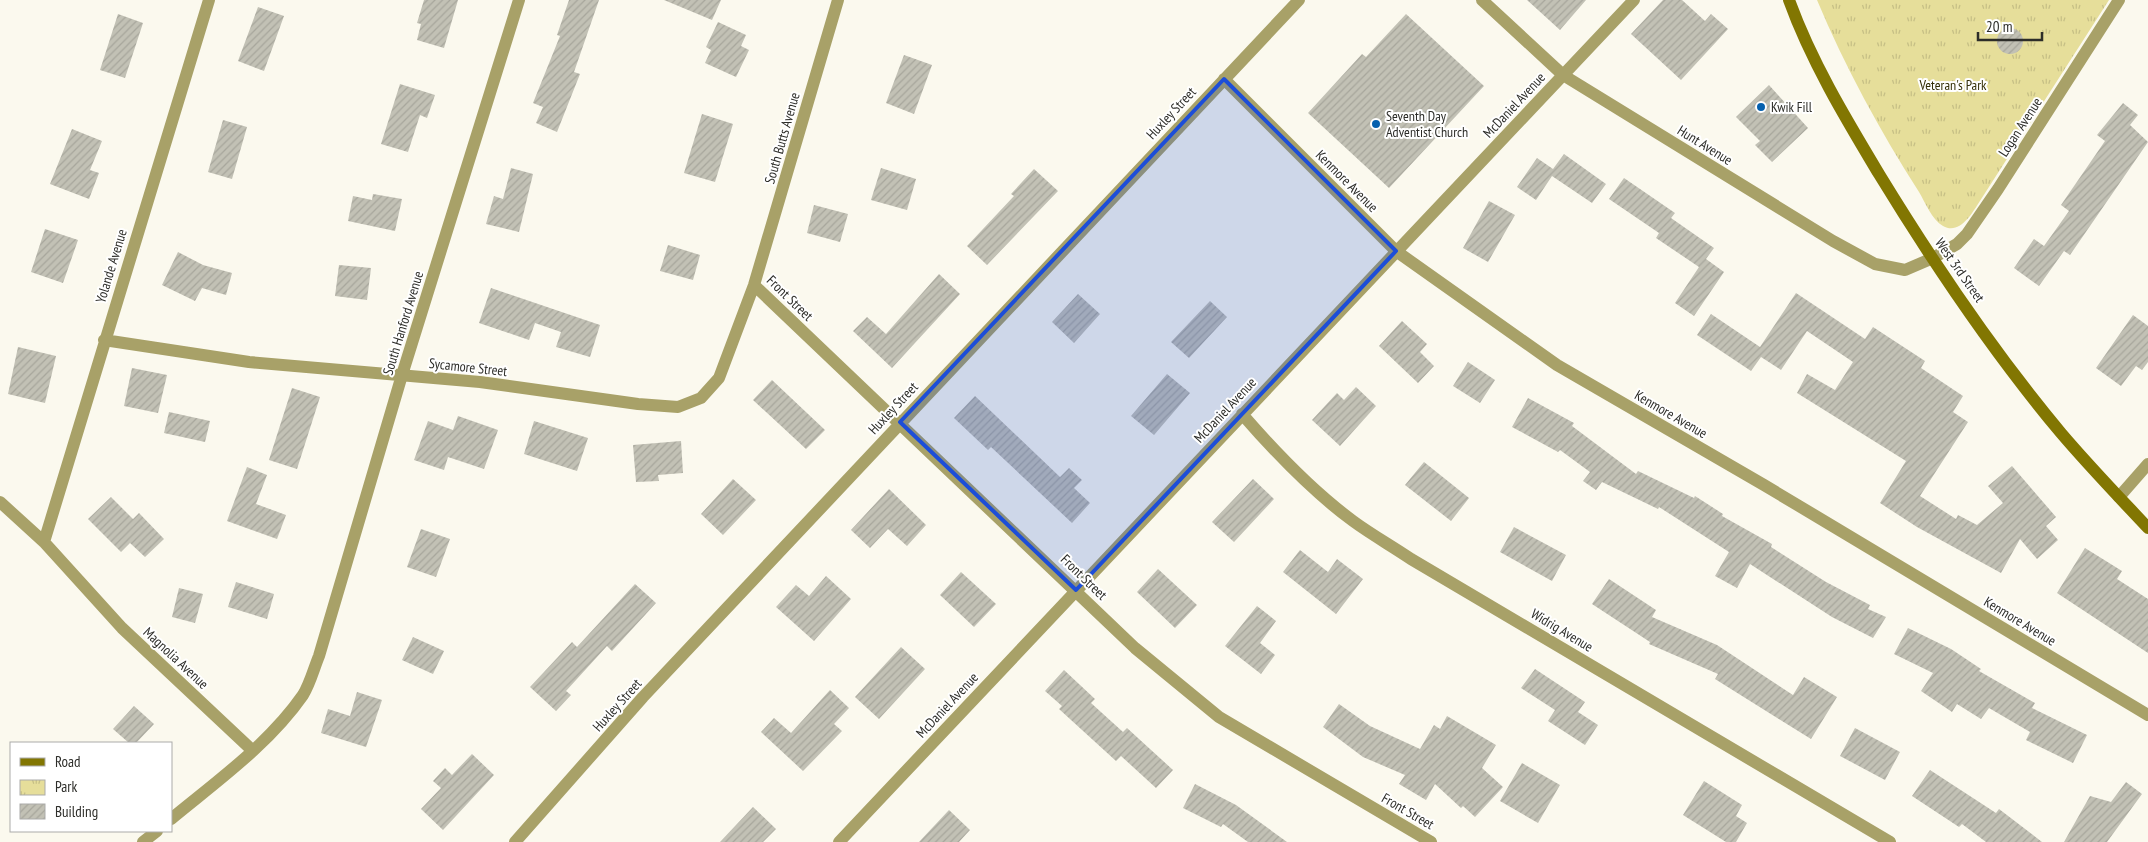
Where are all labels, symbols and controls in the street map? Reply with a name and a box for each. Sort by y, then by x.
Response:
scale bar [1978,10,2042,42]
text: 20 m [1986,17,2012,36]
street label: McDaniel Avenue [1479,68,1549,142]
park label: Veteran's Park [1919,76,1987,94]
street label: Huxley Street [1142,83,1200,143]
street label: South Butts Avenue [760,90,804,186]
street label: Logan Avenue [1994,94,2046,160]
place label: Kwik Fill [1771,98,1813,116]
marker: Kwik Fill [1755,101,1767,113]
place label: Seventh Day Adventist Church [1386,107,1468,141]
marker: Seventh Day Adventist Church [1370,118,1382,130]
street label: Hunt Avenue [1674,121,1736,169]
street label: Kenmore Avenue [1312,146,1382,216]
street label: Yolande Avenue [91,227,131,305]
street label: West 3rd Street [1931,234,1989,306]
street label: South Hanford Avenue [379,269,427,377]
street label: Front Street [763,272,817,325]
street label: Sycamore Street [428,354,508,380]
street label: McDaniel Avenue [1190,373,1260,447]
street label: Huxley Street [864,378,922,438]
street label: Kenmore Avenue [1631,386,1711,442]
street label: Front Street [1057,551,1111,604]
street label: Kenmore Avenue [1981,592,2060,650]
street label: Widrig Avenue [1528,604,1597,656]
street label: Magnolia Avenue [140,623,213,693]
street label: McDaniel Avenue [912,668,982,742]
street label: Huxley Street [589,675,646,735]
legend [10,742,172,832]
text: Road [55,752,81,771]
text: Park [55,777,77,796]
street label: Front Street [1379,789,1438,833]
text: Building [55,802,98,821]

